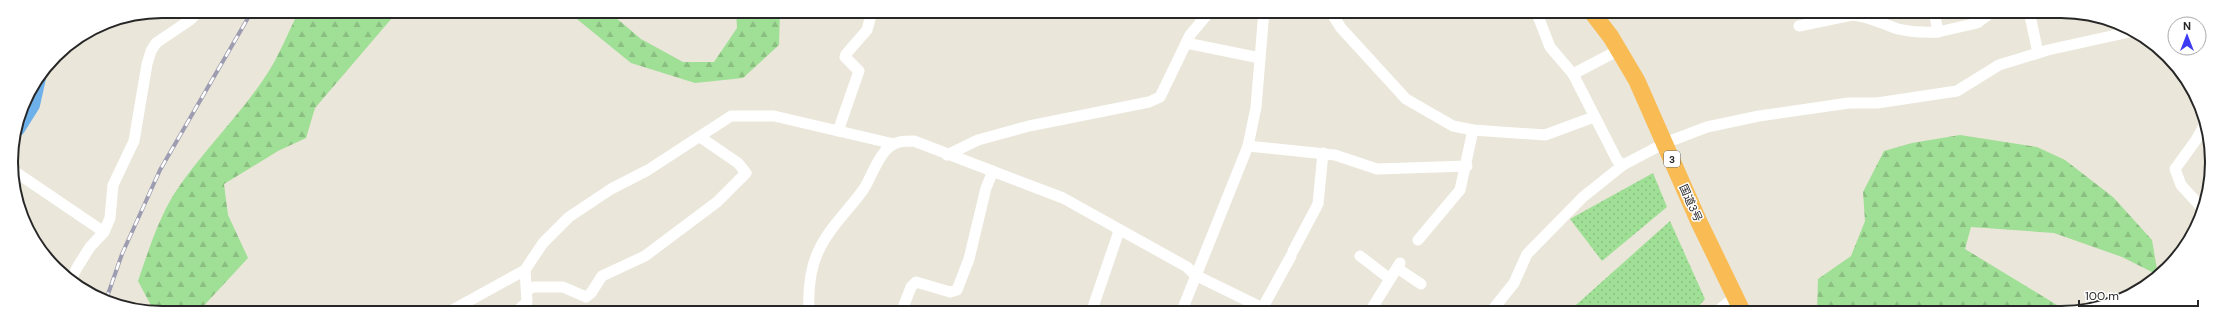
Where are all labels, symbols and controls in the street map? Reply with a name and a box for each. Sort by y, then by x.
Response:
north arrow [2167,16,2207,56]
text: N [2183,19,2191,33]
road number: 3 [1664,151,1680,167]
street label: 国道3号 [1677,182,1705,224]
scale bar [2079,282,2198,308]
text: 100 m [2085,288,2119,304]

